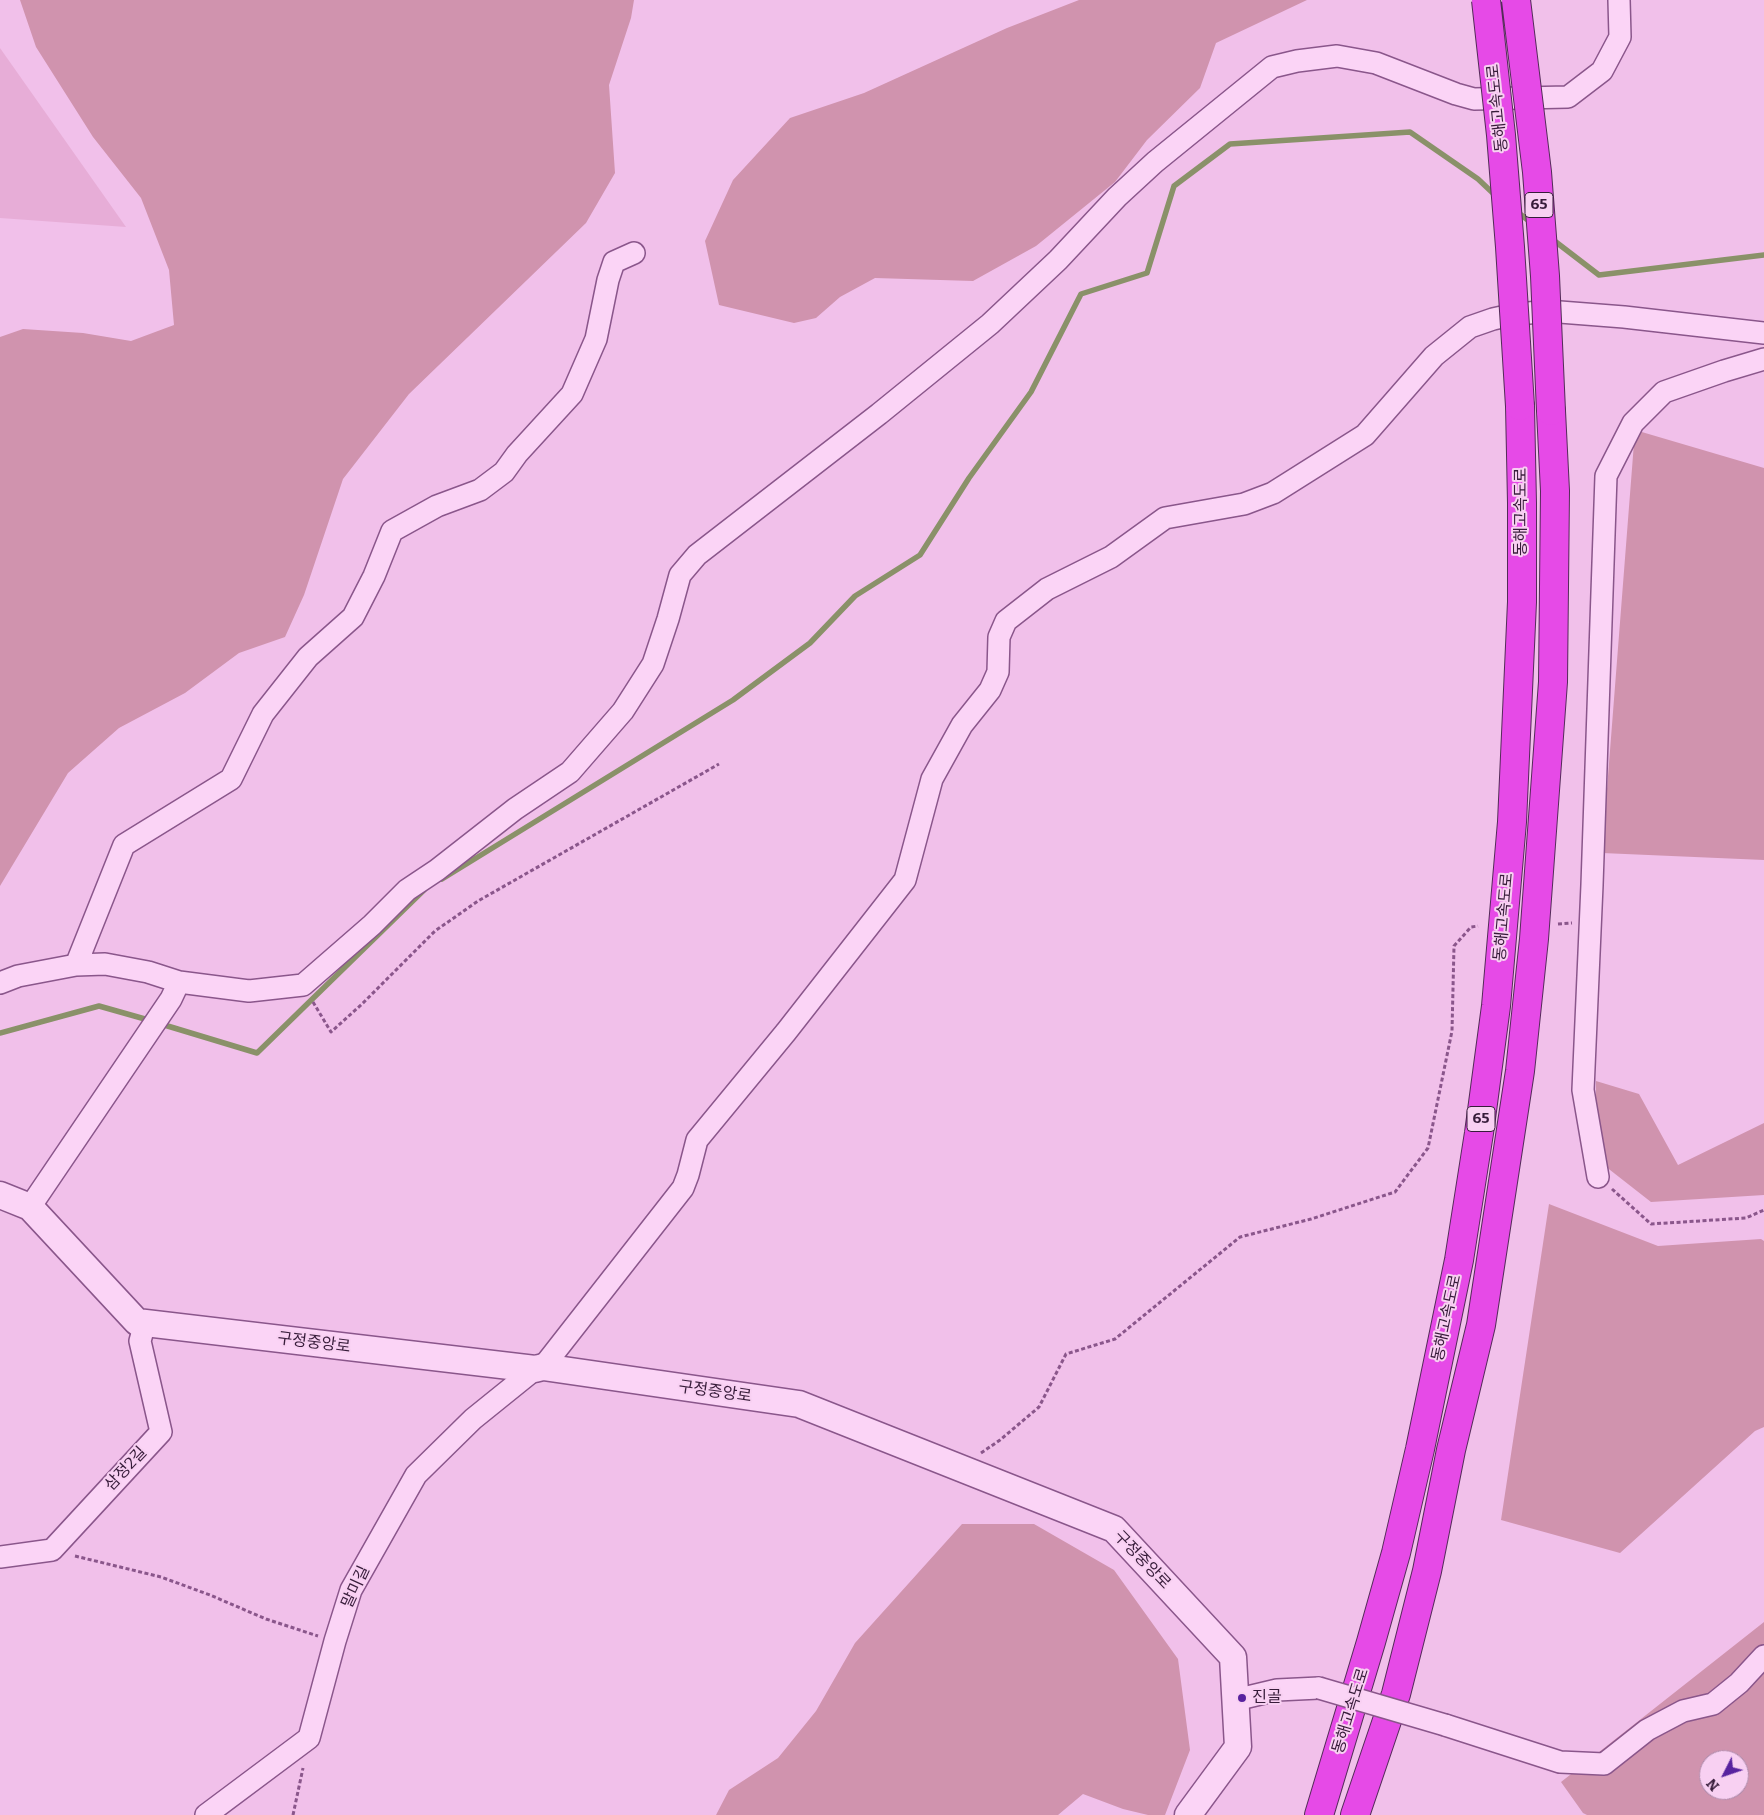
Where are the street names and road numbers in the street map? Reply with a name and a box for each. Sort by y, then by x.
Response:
street label: 동해고속도로 [1484,63,1512,153]
road number: 65 [1525,192,1553,218]
street label: 동해고속도로 [1512,468,1532,556]
street label: 동해고속도로 [1491,872,1517,962]
road number: 65 [1467,1106,1495,1132]
street label: 동해고속도로 [1428,1273,1466,1363]
street label: 구정중앙로 [276,1329,352,1357]
street label: 구정중앙로 [677,1377,753,1407]
street label: 삼정2길 [101,1443,151,1495]
street label: 구정중앙로 [1110,1527,1174,1593]
street label: 말미길 [338,1563,374,1611]
street label: 동해고속도로 [1329,1666,1373,1756]

